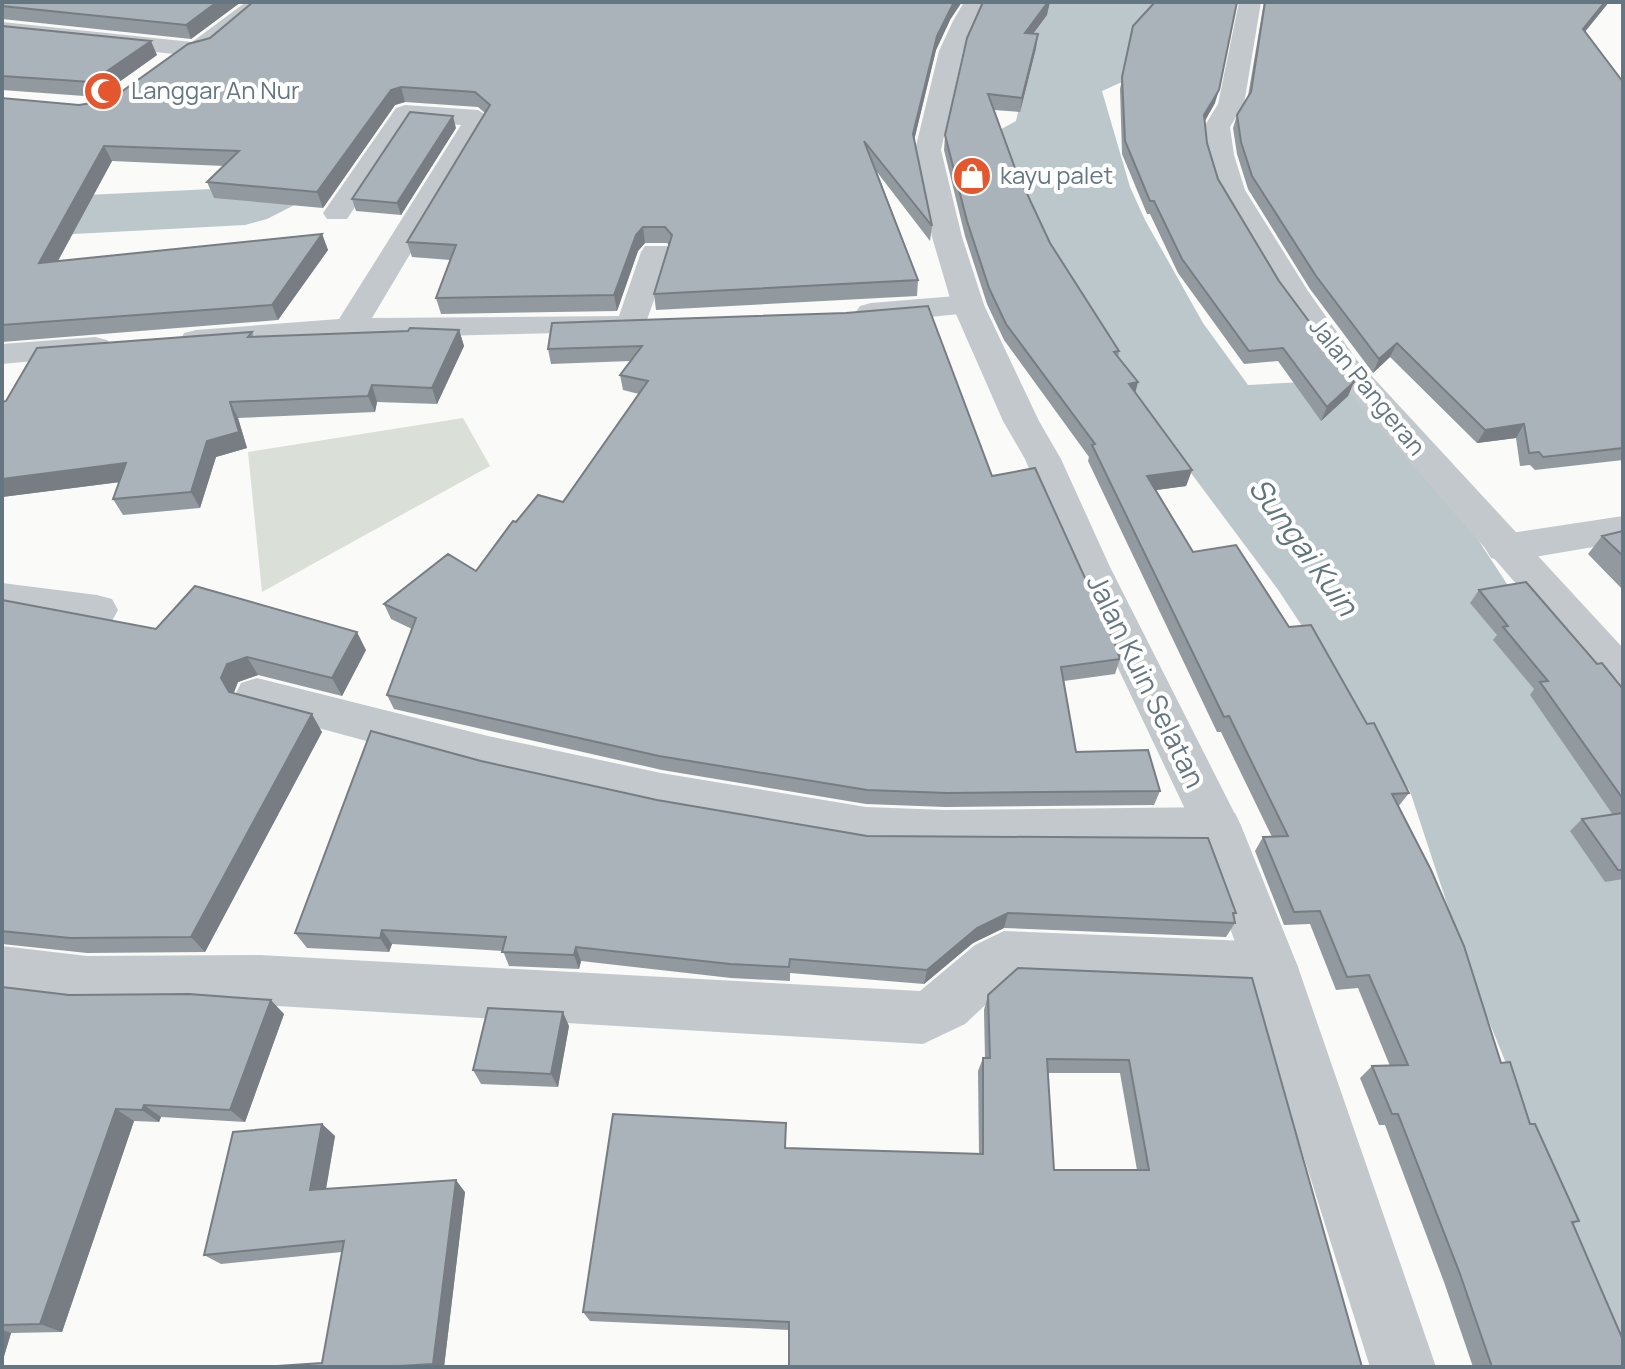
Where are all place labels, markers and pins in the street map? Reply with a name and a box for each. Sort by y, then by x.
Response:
mosque icon: Langgar An Nur [82,70,124,112]
place label: Langgar An Nur [131,73,300,106]
shop icon: kayu palet [951,155,993,197]
place label: kayu palet [1000,158,1113,191]

